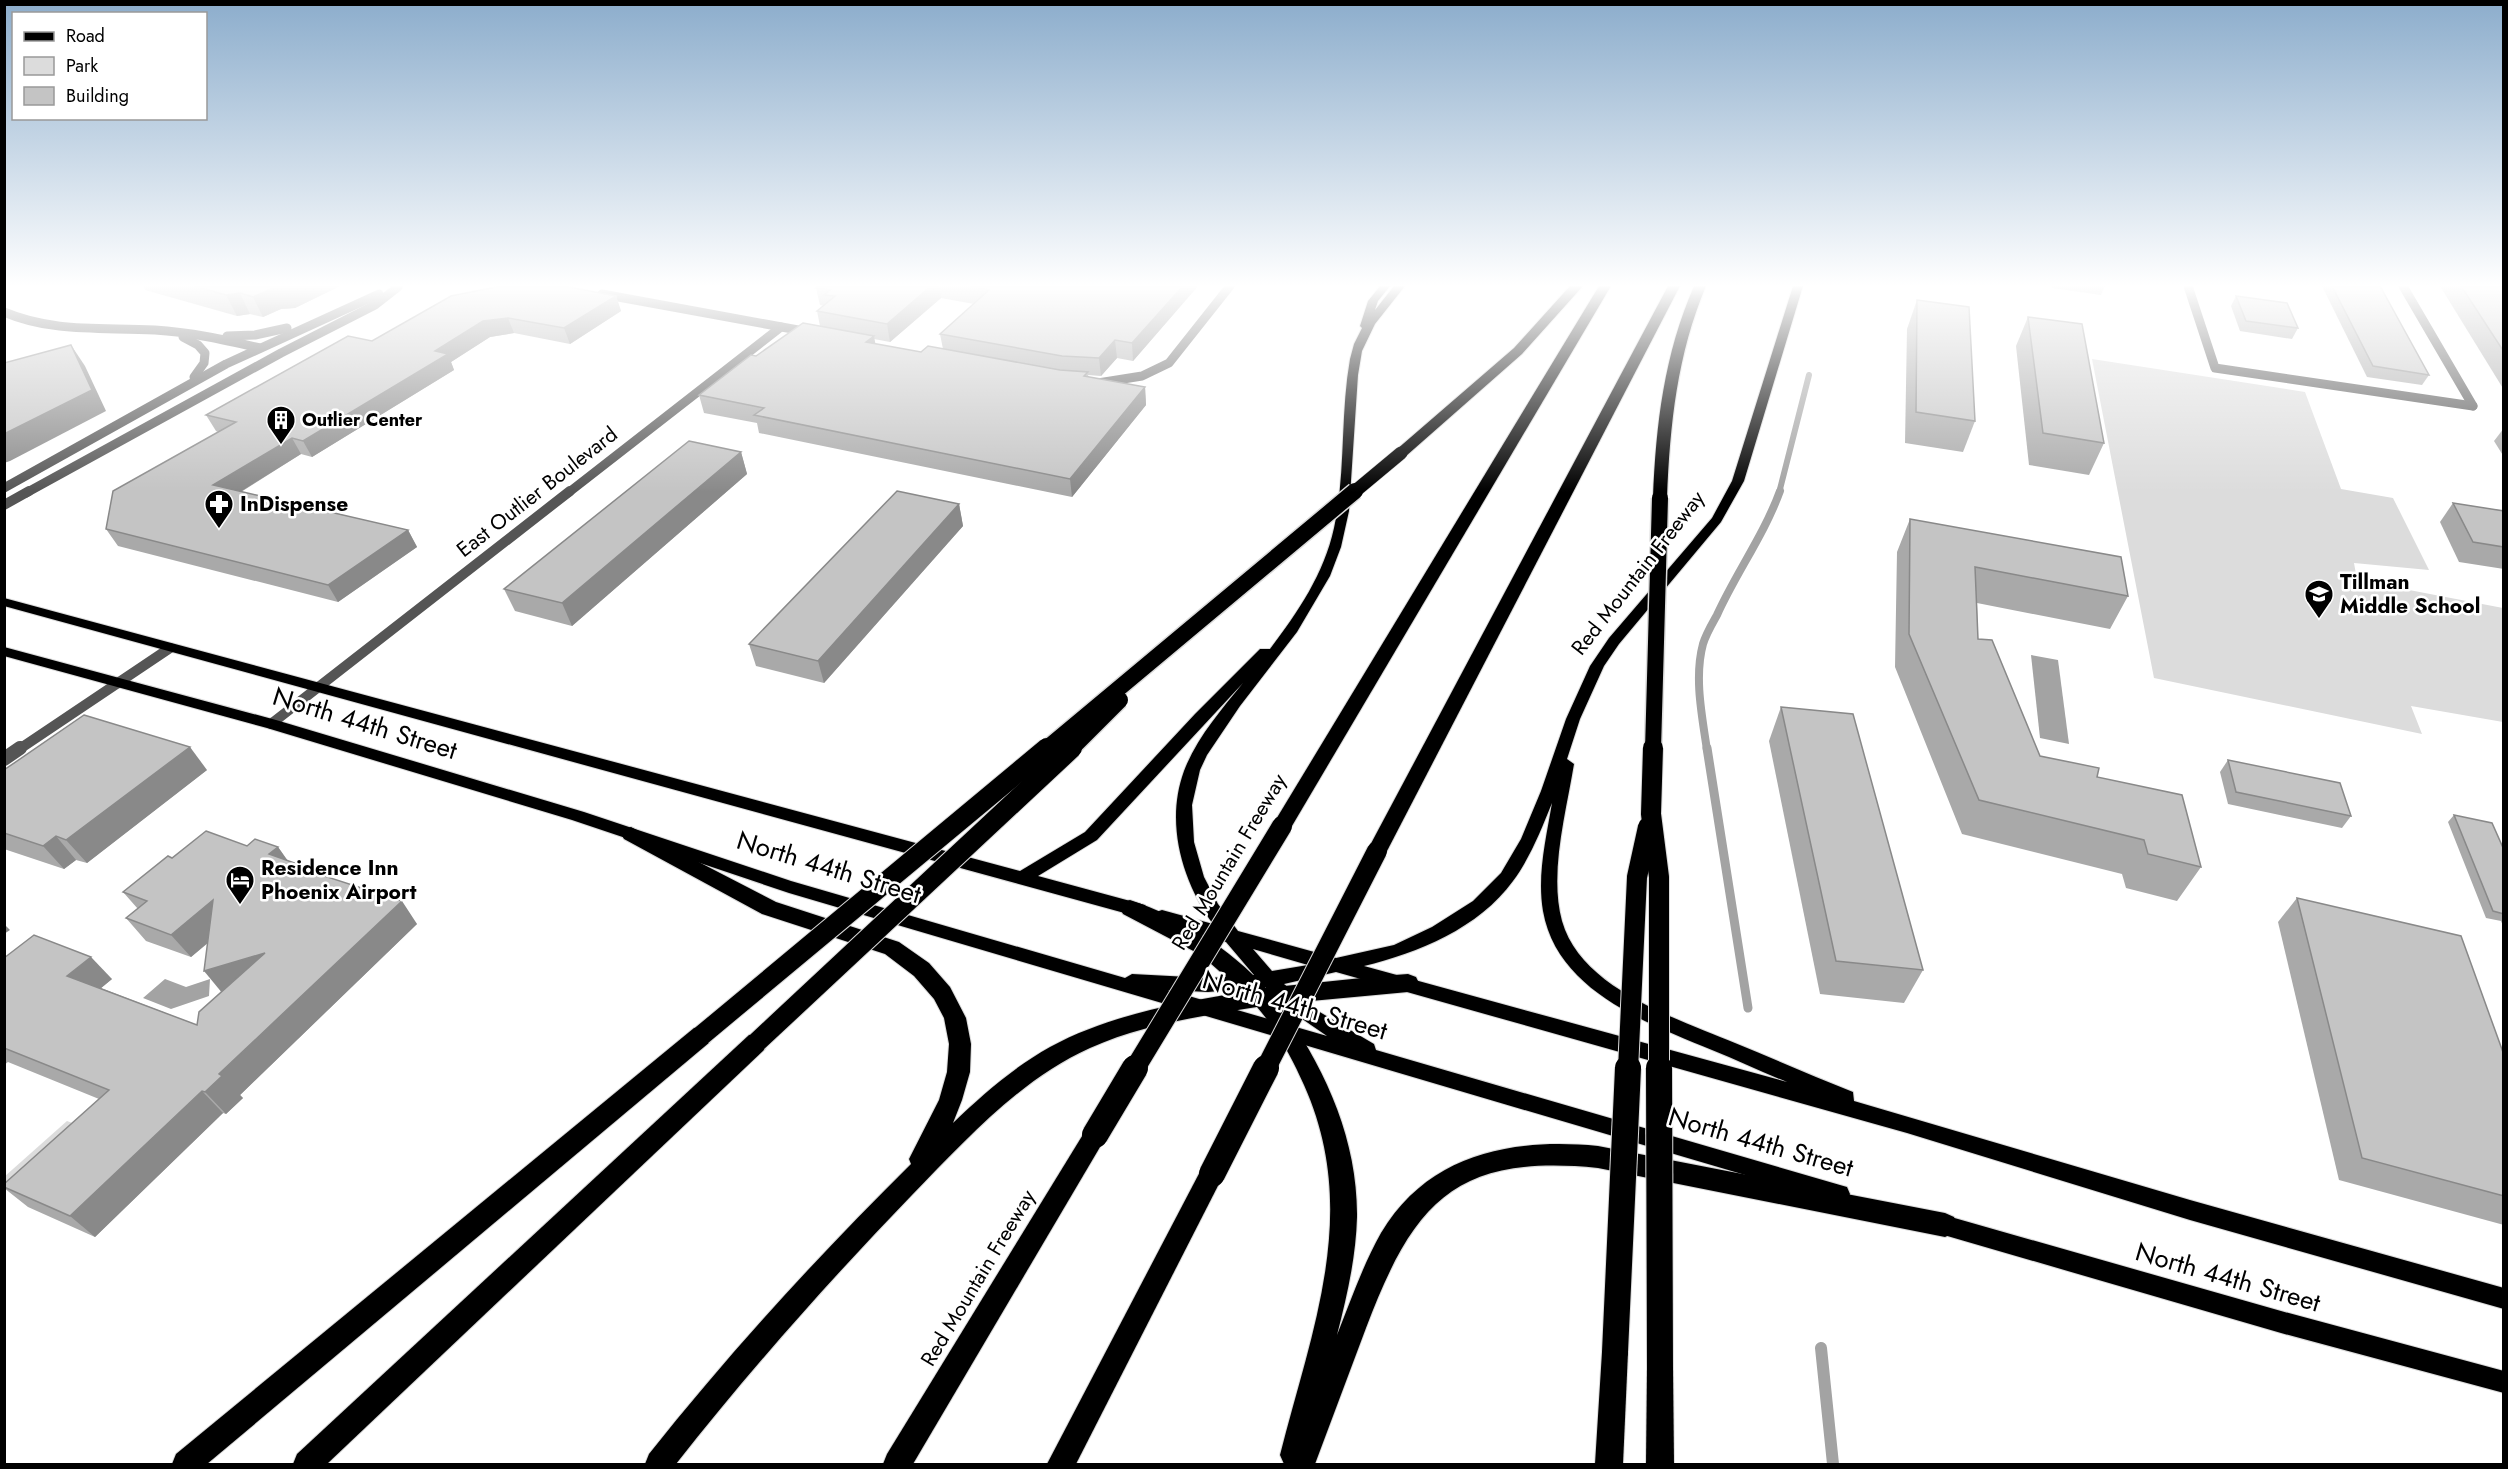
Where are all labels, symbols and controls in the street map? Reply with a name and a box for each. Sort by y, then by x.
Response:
legend [12,12,207,120]
text: Road [66,23,105,49]
text: Park [66,53,98,79]
text: Building [66,83,129,109]
building icon: Outlier Center [265,404,297,446]
place label: Outlier Center [302,407,423,433]
street label: East Outlier Boulevard [450,420,624,564]
street label: Red Mountain Freeway [1564,484,1712,661]
pharmacy icon: InDispense [203,488,235,530]
place label: InDispense [240,489,348,519]
place label: Tillman Middle School [2340,567,2480,621]
school or university icon: Tillman Middle School [2303,578,2335,620]
street label: North 44th Street [268,677,463,769]
street label: Red Mountain Freeway [1164,767,1294,956]
street label: North 44th Street [732,821,927,913]
place label: Residence Inn Phoenix Airport [261,853,417,907]
hotel icon: Residence Inn Phoenix Airport [224,864,256,906]
street label: North 44th Street [1198,960,1393,1050]
street label: North 44th Street [1664,1097,1859,1187]
street label: Red Mountain Freeway [913,1183,1043,1372]
street label: North 44th Street [2131,1232,2326,1322]

